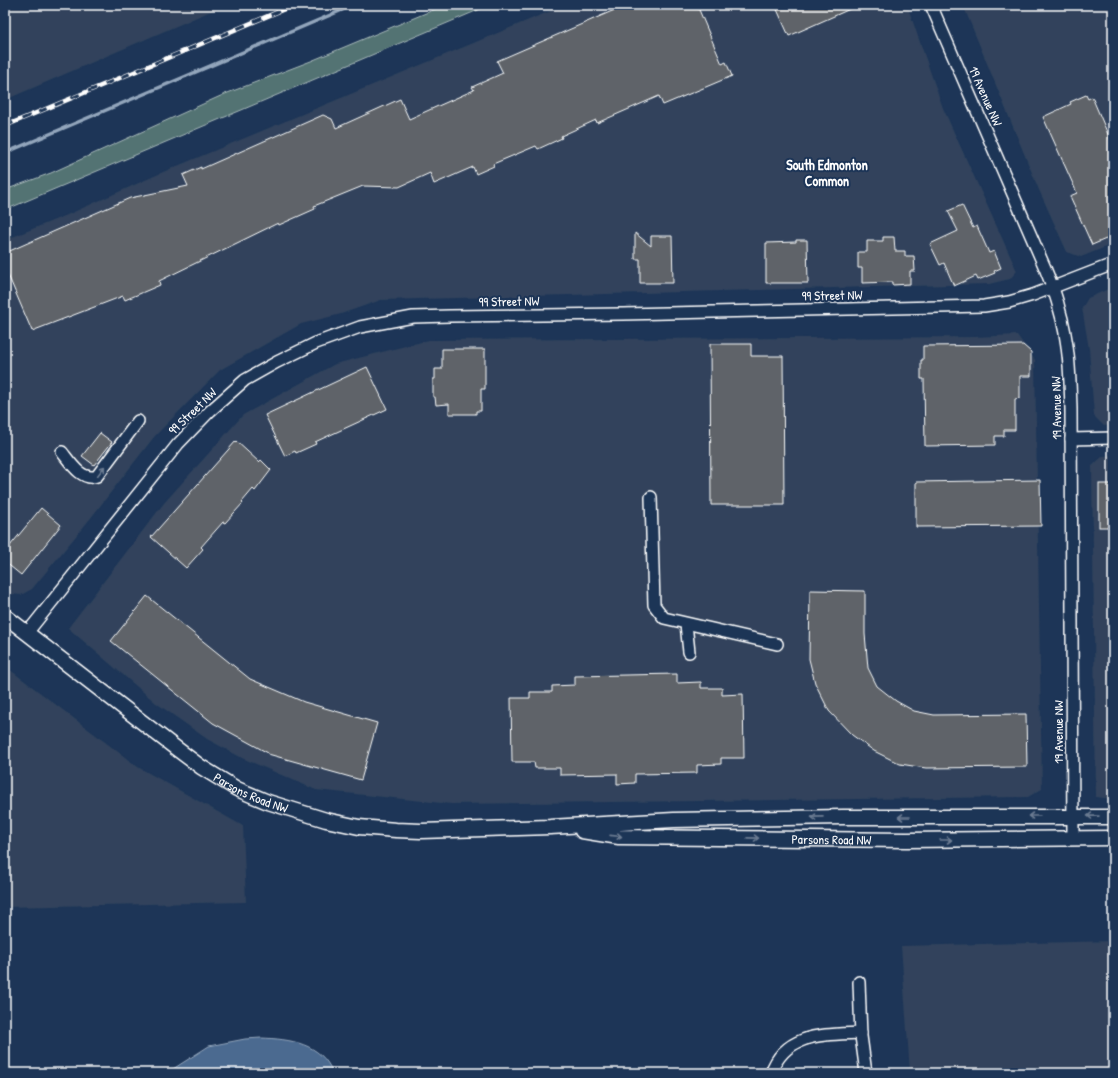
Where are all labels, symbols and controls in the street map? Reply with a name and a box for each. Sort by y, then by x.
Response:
street label: 19 Avenue NW [965,63,1007,129]
district label: South Edmonton Common [786,155,868,190]
street label: 99 Street NW [801,285,863,305]
street label: 99 Street NW [478,291,540,311]
street label: 19 Avenue NW [1046,376,1066,440]
street label: 99 Street NW [164,383,220,439]
one-way arrow [97,465,105,476]
street label: 19 Avenue NW [1049,700,1067,764]
street label: Parsons Road NW [211,768,290,817]
one-way arrow [1028,812,1041,820]
one-way arrow [898,813,911,821]
one-way arrow [1087,813,1100,820]
one-way arrow [811,814,824,821]
street label: Parsons Road NW [791,830,872,849]
one-way arrow [609,832,622,840]
one-way arrow [746,835,759,842]
one-way arrow [939,836,952,844]

